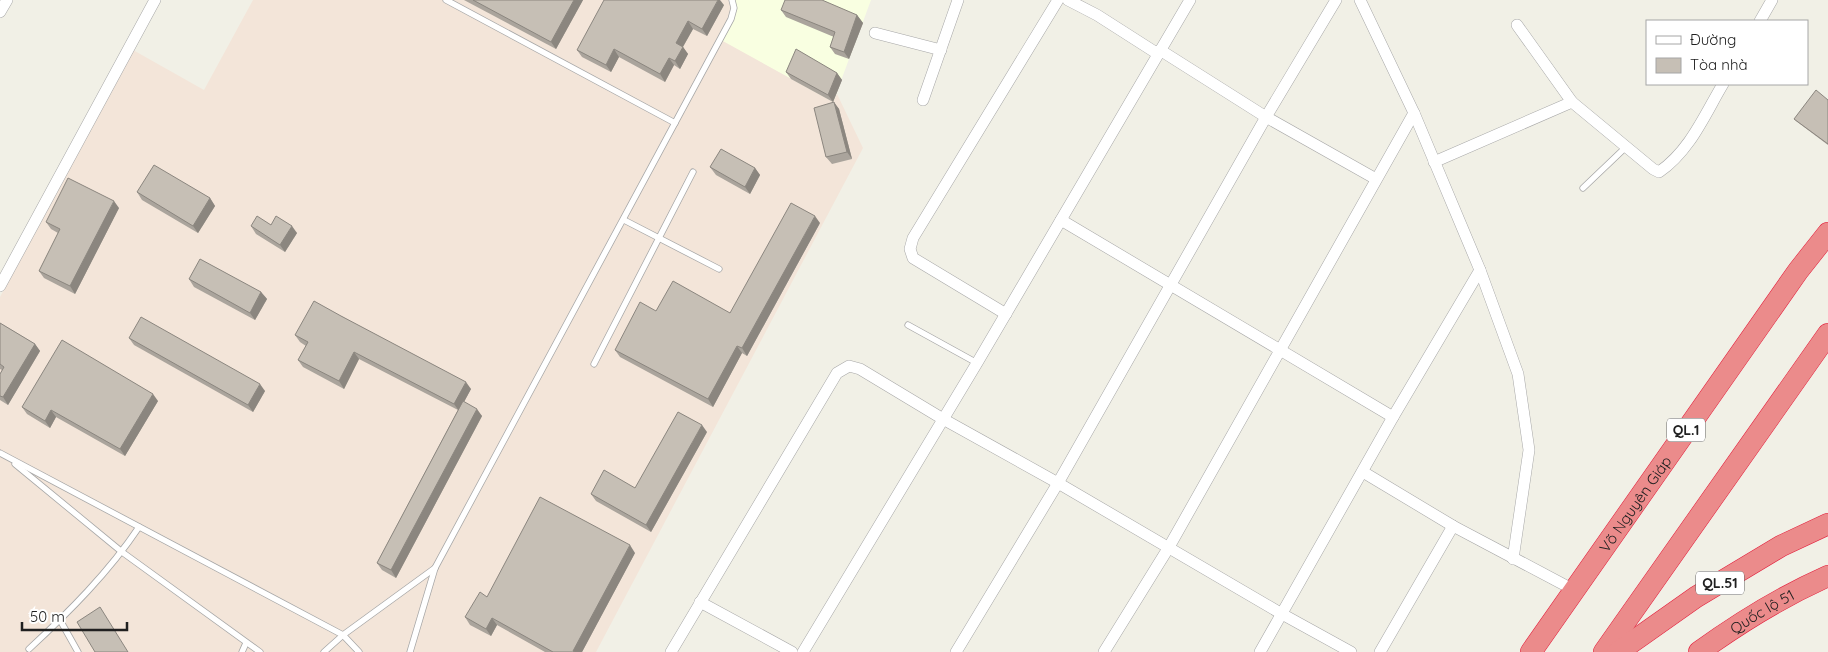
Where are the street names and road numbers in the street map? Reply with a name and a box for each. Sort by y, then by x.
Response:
road number: QL.1 [1667,418,1705,442]
street label: Võ Nguyên Giáp [1595,452,1675,556]
road number: QL.51 [1696,572,1744,594]
street label: Quốc lộ 51 [1726,585,1797,638]

